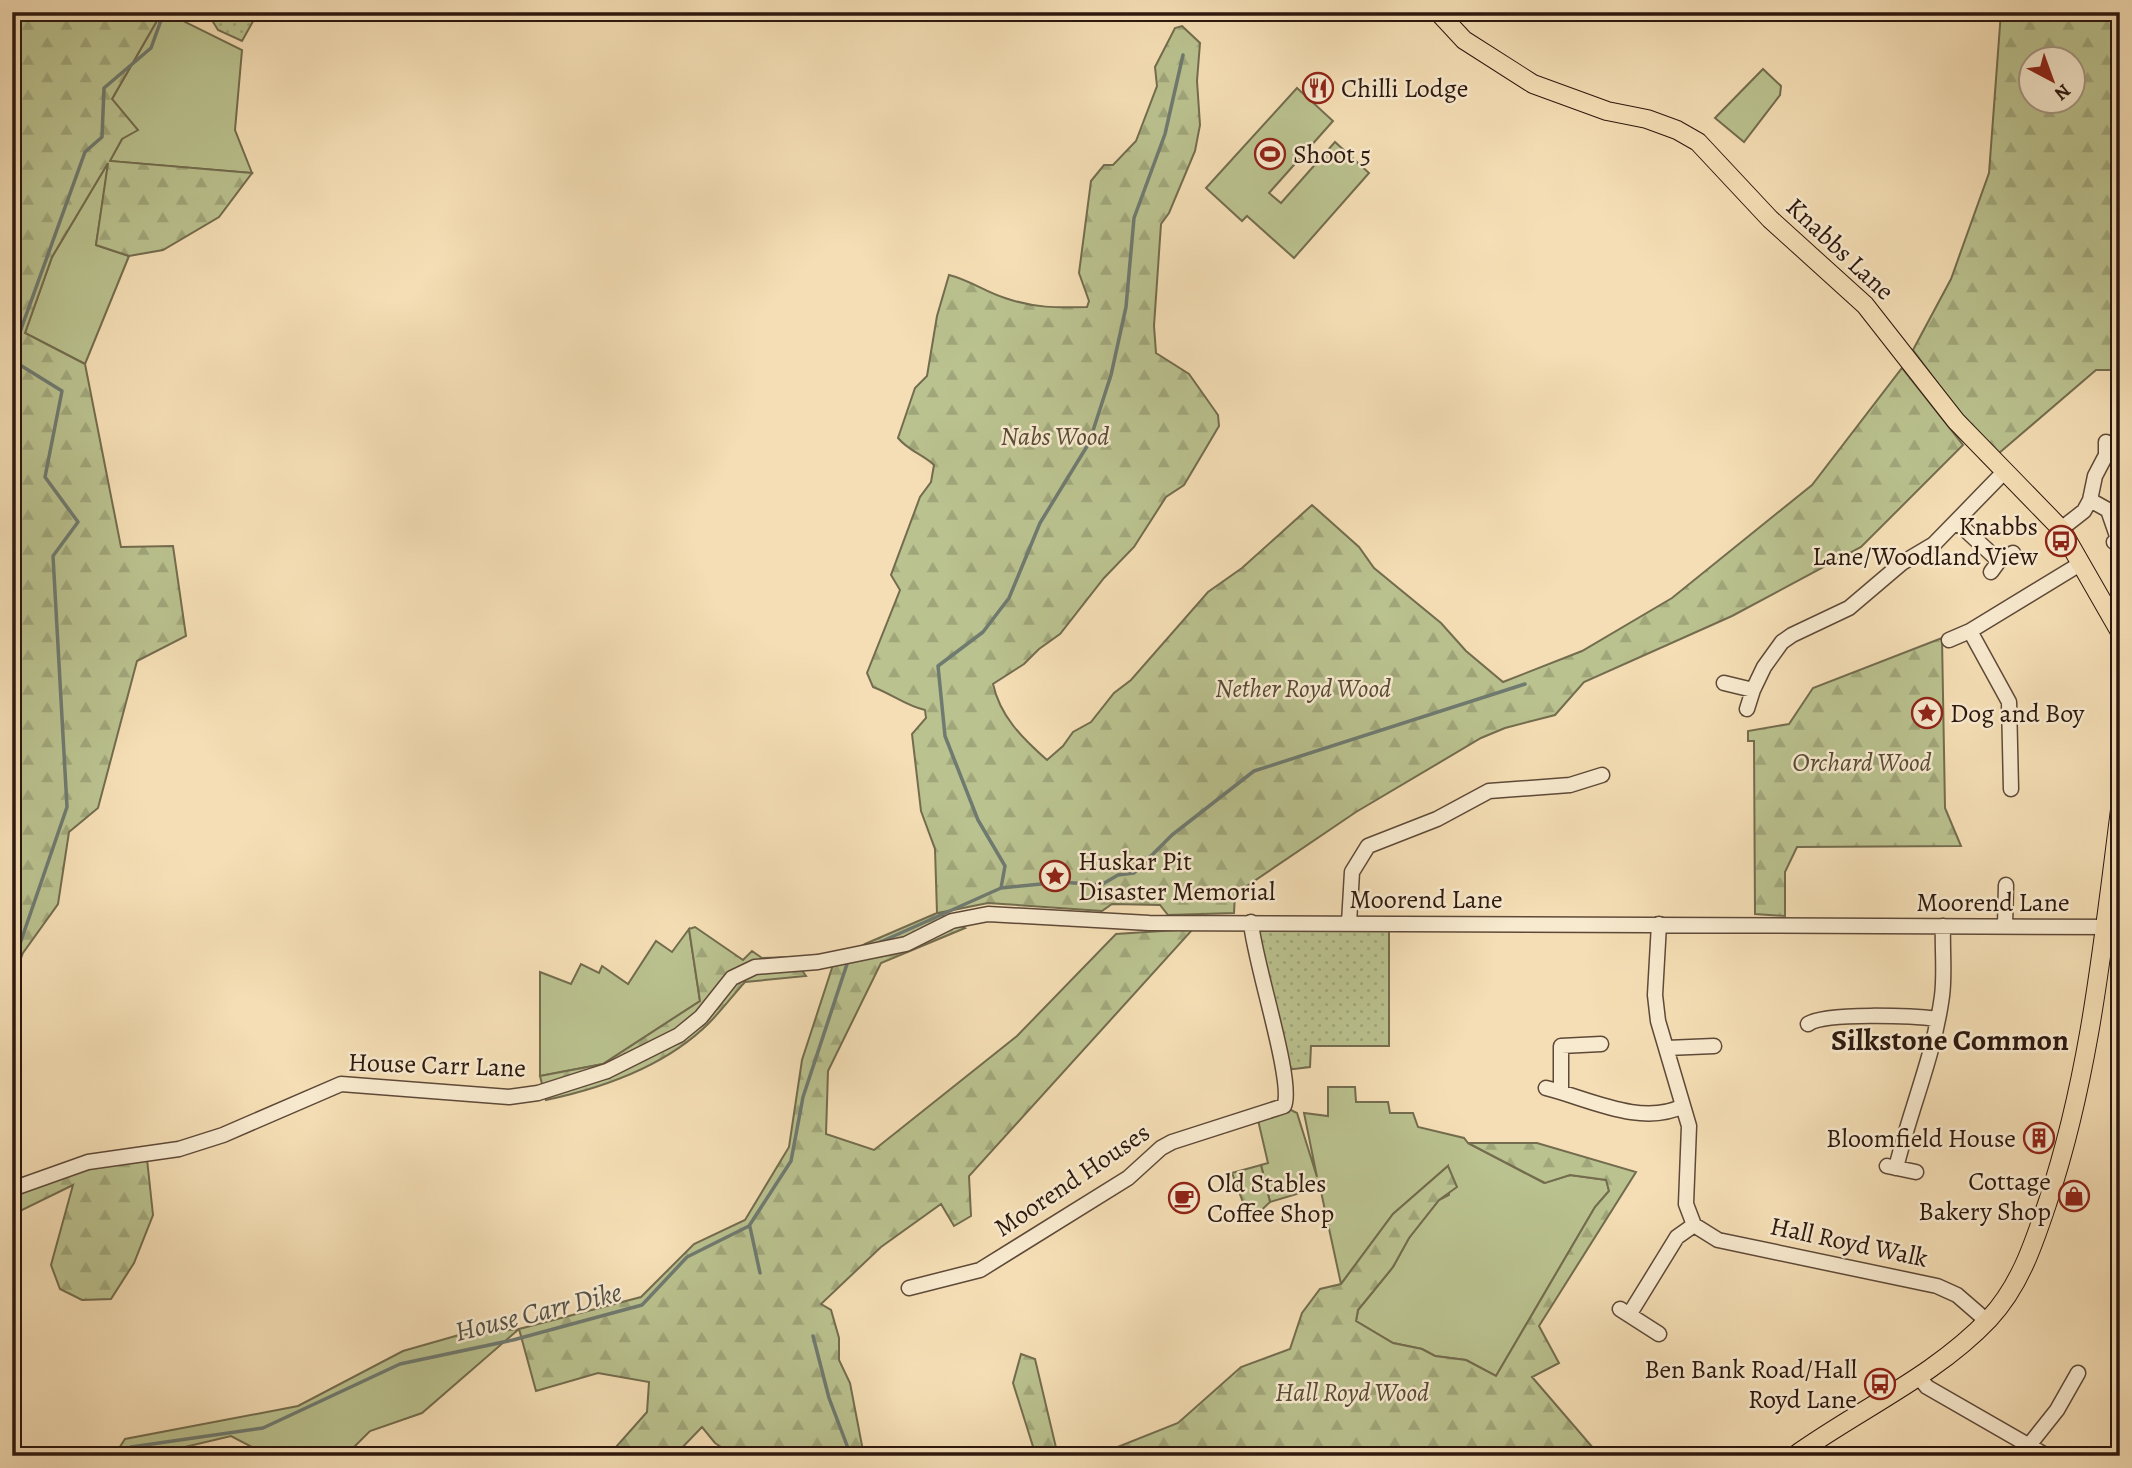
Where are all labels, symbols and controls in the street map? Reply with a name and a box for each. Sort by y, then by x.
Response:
north arrow [2016,46,2086,116]
restaurant icon: Chilli Lodge [1301,71,1335,105]
place label: Chilli Lodge [1341,71,1468,106]
text: N [2049,78,2076,107]
sports icon: Shoot 5 [1253,137,1287,171]
place label: Shoot 5 [1293,137,1371,172]
street label: Knabbs Lane [1778,190,1902,308]
park label: Nabs Wood [1001,419,1109,454]
place label: Knabbs Lane/Woodland View [1812,509,2039,574]
bus stop icon: Knabbs Lane/Woodland View [2044,524,2078,558]
park label: Nether Royd Wood [1215,671,1391,706]
place icon: Dog and Boy [1910,696,1944,730]
place label: Dog and Boy [1950,696,2085,731]
park label: Orchard Wood [1792,745,1932,780]
place label: Huskar Pit Disaster Memorial [1078,844,1275,909]
place icon: Huskar Pit Disaster Memorial [1038,859,1072,893]
street label: Moorend Lane [1349,882,1503,917]
street label: Moorend Lane [1916,885,2070,920]
district label: Silkstone Common [1831,1020,2069,1060]
street label: House Carr Lane [347,1044,527,1086]
street label: Moorend Houses [987,1115,1157,1245]
place label: Bloomfield House [1826,1121,2016,1156]
building icon: Bloomfield House [2022,1121,2056,1155]
place label: Cottage Bakery Shop [1918,1164,2051,1229]
place label: Old Stables Coffee Shop [1207,1166,1334,1231]
shop icon: Cottage Bakery Shop [2057,1179,2091,1213]
cafe icon: Old Stables Coffee Shop [1167,1181,1201,1215]
street label: Hall Royd Walk [1767,1208,1931,1276]
water label: House Carr Dike [451,1273,625,1351]
place label: Ben Bank Road/Hall Royd Lane [1644,1352,1857,1417]
bus stop icon: Ben Bank Road/Hall Royd Lane [1863,1367,1897,1401]
park label: Hall Royd Wood [1275,1375,1429,1410]

